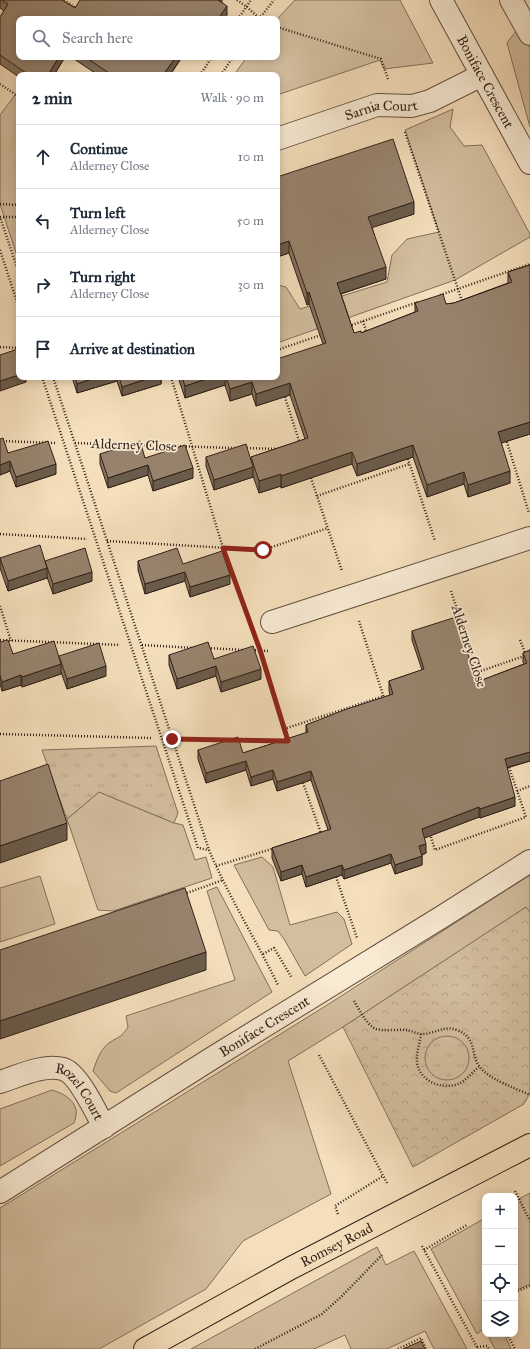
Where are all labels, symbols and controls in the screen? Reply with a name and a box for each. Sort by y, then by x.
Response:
search box [16,16,280,60]
icon: search [30,27,52,49]
text: Search here [62,29,133,47]
street label: Boniface Crescent [453,32,518,131]
text: 2 min [32,88,72,109]
text: Walk · 90 m [201,90,264,106]
street label: Sarnia Court [342,96,419,124]
text: Continue [70,140,128,158]
icon: ahead [32,146,54,168]
text: 10 m [238,149,264,165]
text: Alderney Close [70,158,149,174]
text: Turn left [70,204,126,222]
icon: left [32,210,54,232]
text: 50 m [237,213,264,229]
text: Alderney Close [70,222,149,238]
text: Turn right [70,268,135,286]
icon: right [32,274,54,296]
text: 30 m [238,277,264,293]
text: Alderney Close [70,286,149,302]
icon: arrive [32,338,54,360]
text: Arrive at destination [70,340,195,358]
street label: Alderney Close [90,435,177,455]
route start [254,541,272,559]
street label: Alderney Close [447,602,490,689]
route end [163,730,181,748]
street label: Boniface Crescent [216,992,313,1060]
street label: Rozel Court [54,1059,107,1123]
map controls [482,1193,518,1337]
button: + [482,1193,518,1229]
street label: Romsey Road [297,1219,375,1270]
button: − [482,1229,518,1265]
button: locate [482,1265,518,1301]
button: layers [482,1301,518,1337]

